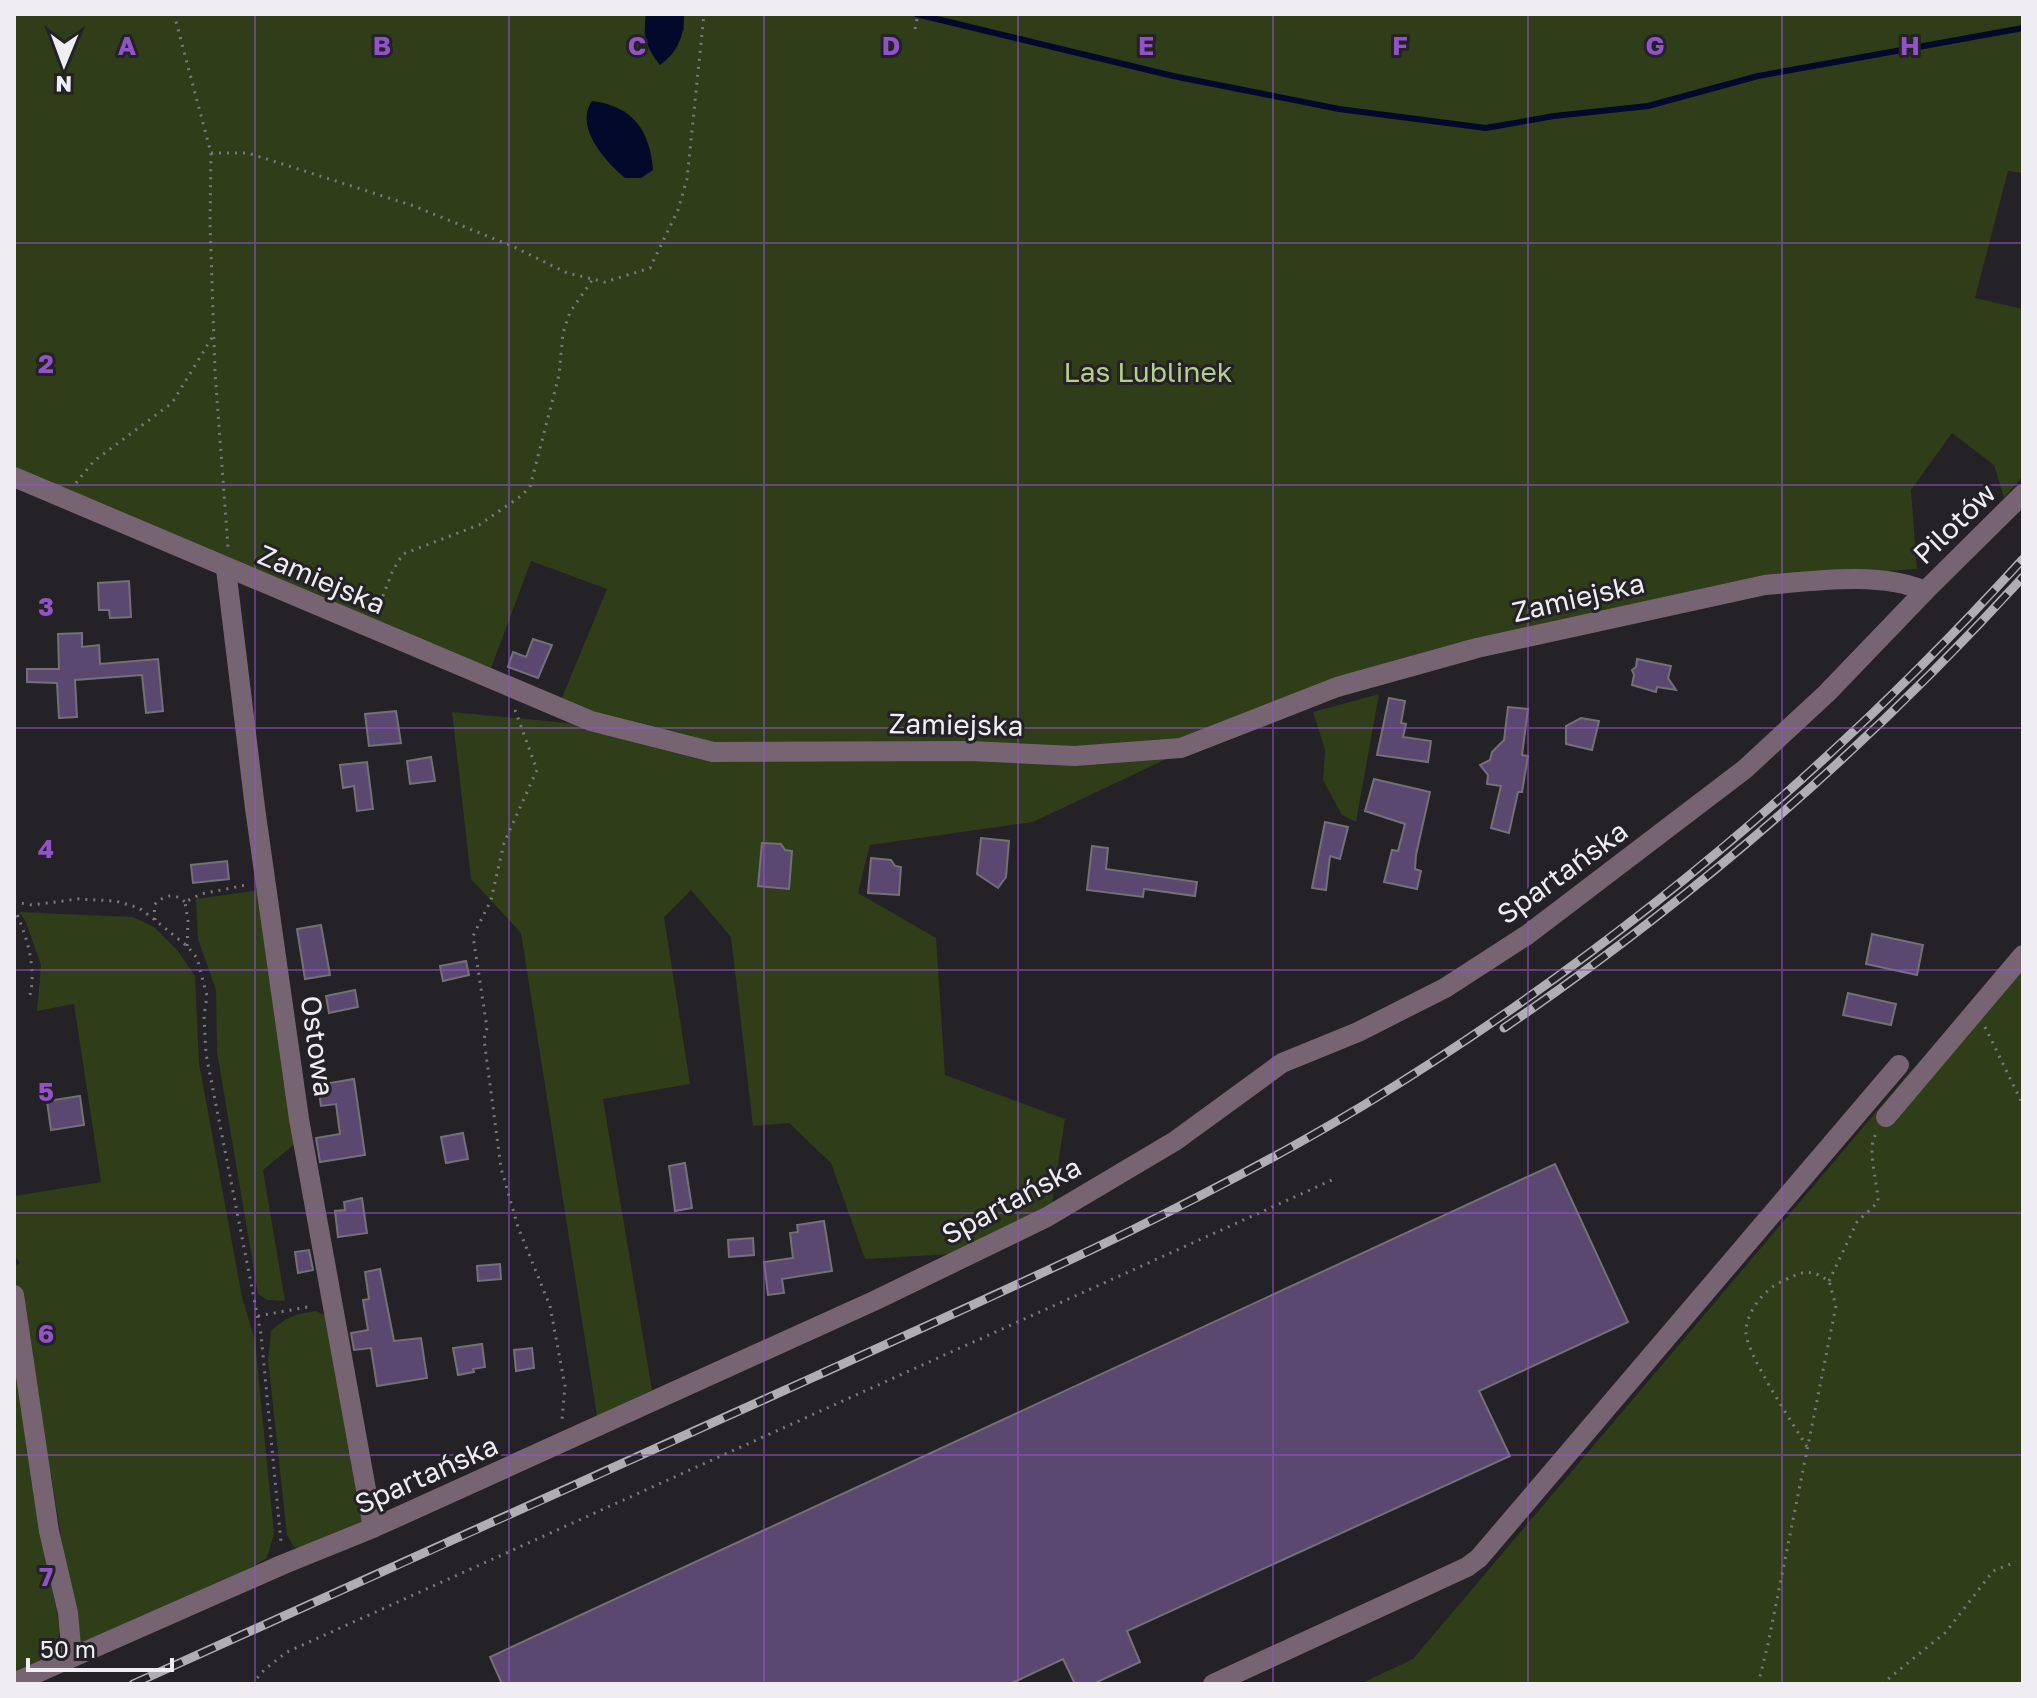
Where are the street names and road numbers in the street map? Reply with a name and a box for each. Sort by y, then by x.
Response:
street label: Pilotów [1906,476,2002,570]
street label: Zamiejska [253,537,391,621]
street label: Zamiejska [1509,566,1647,628]
street label: Zamiejska [888,706,1024,742]
street label: Spartańska [1490,814,1634,930]
street label: Ostowa [295,994,341,1098]
street label: Spartańska [936,1150,1086,1250]
street label: Spartańska [349,1428,503,1520]

